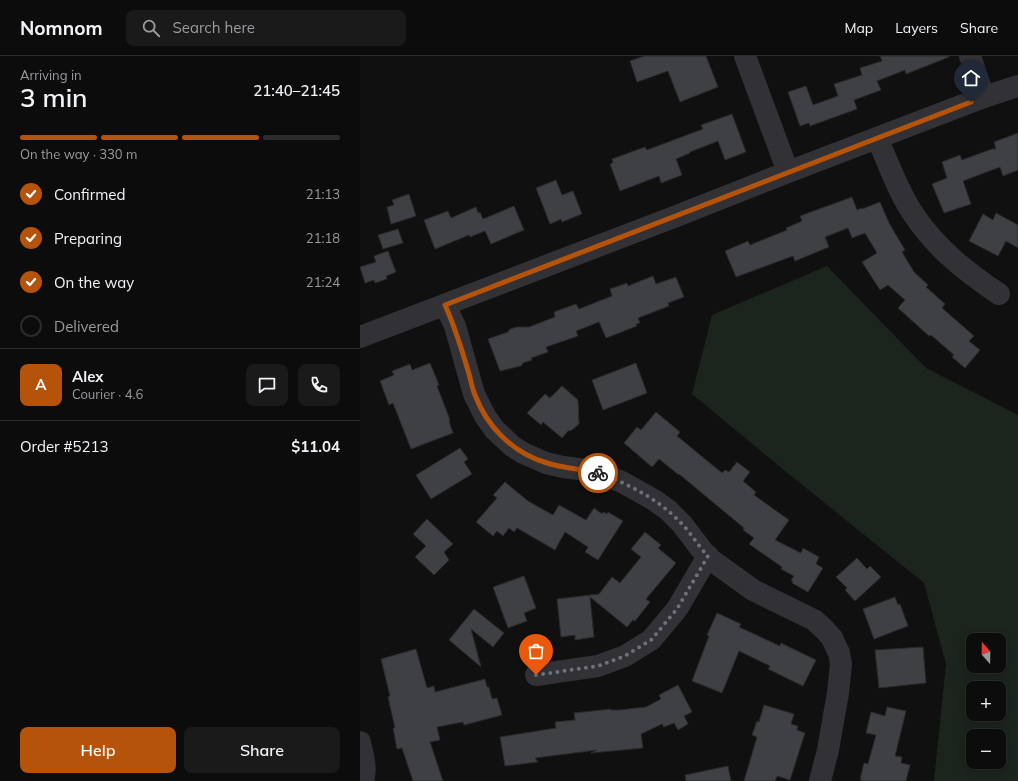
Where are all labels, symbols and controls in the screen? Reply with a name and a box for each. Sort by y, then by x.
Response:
search box [126,10,406,46]
text: Nomnom [20,16,102,40]
icon: search [140,17,162,39]
text: Search here [172,18,255,37]
text: Map [844,19,873,37]
text: Layers [895,19,938,37]
text: Share [960,19,998,37]
pin [954,61,988,102]
text: Arriving in [20,67,82,83]
icon: home [960,67,982,89]
text: 3 min [20,81,88,114]
text: 21:40–21:45 [253,81,340,100]
text: On the way · 330 m [20,146,137,162]
icon: check [20,183,42,205]
text: Confirmed [54,185,125,204]
text: 21:13 [306,186,340,202]
icon: check [20,227,42,249]
text: Preparing [54,229,122,248]
text: 21:18 [306,230,340,246]
icon: check [20,271,42,293]
text: On the way [54,273,134,292]
text: 21:24 [306,274,340,290]
text: Delivered [54,317,119,336]
button: chat [246,364,288,406]
button: phone [298,364,340,406]
text: Alex [72,367,104,386]
text: A [35,375,47,394]
text: Courier · 4.6 [72,386,143,402]
text: Order #5213 [20,437,108,456]
text: $11.04 [291,437,340,456]
courier [578,453,618,493]
icon: bike [587,462,609,484]
north arrow [966,633,1006,673]
map controls [966,633,1006,769]
pin [519,634,553,675]
icon: bag [525,640,547,662]
button: + [966,681,1006,721]
button: Help [20,727,176,773]
button: Share [184,727,340,773]
button: − [966,729,1006,769]

